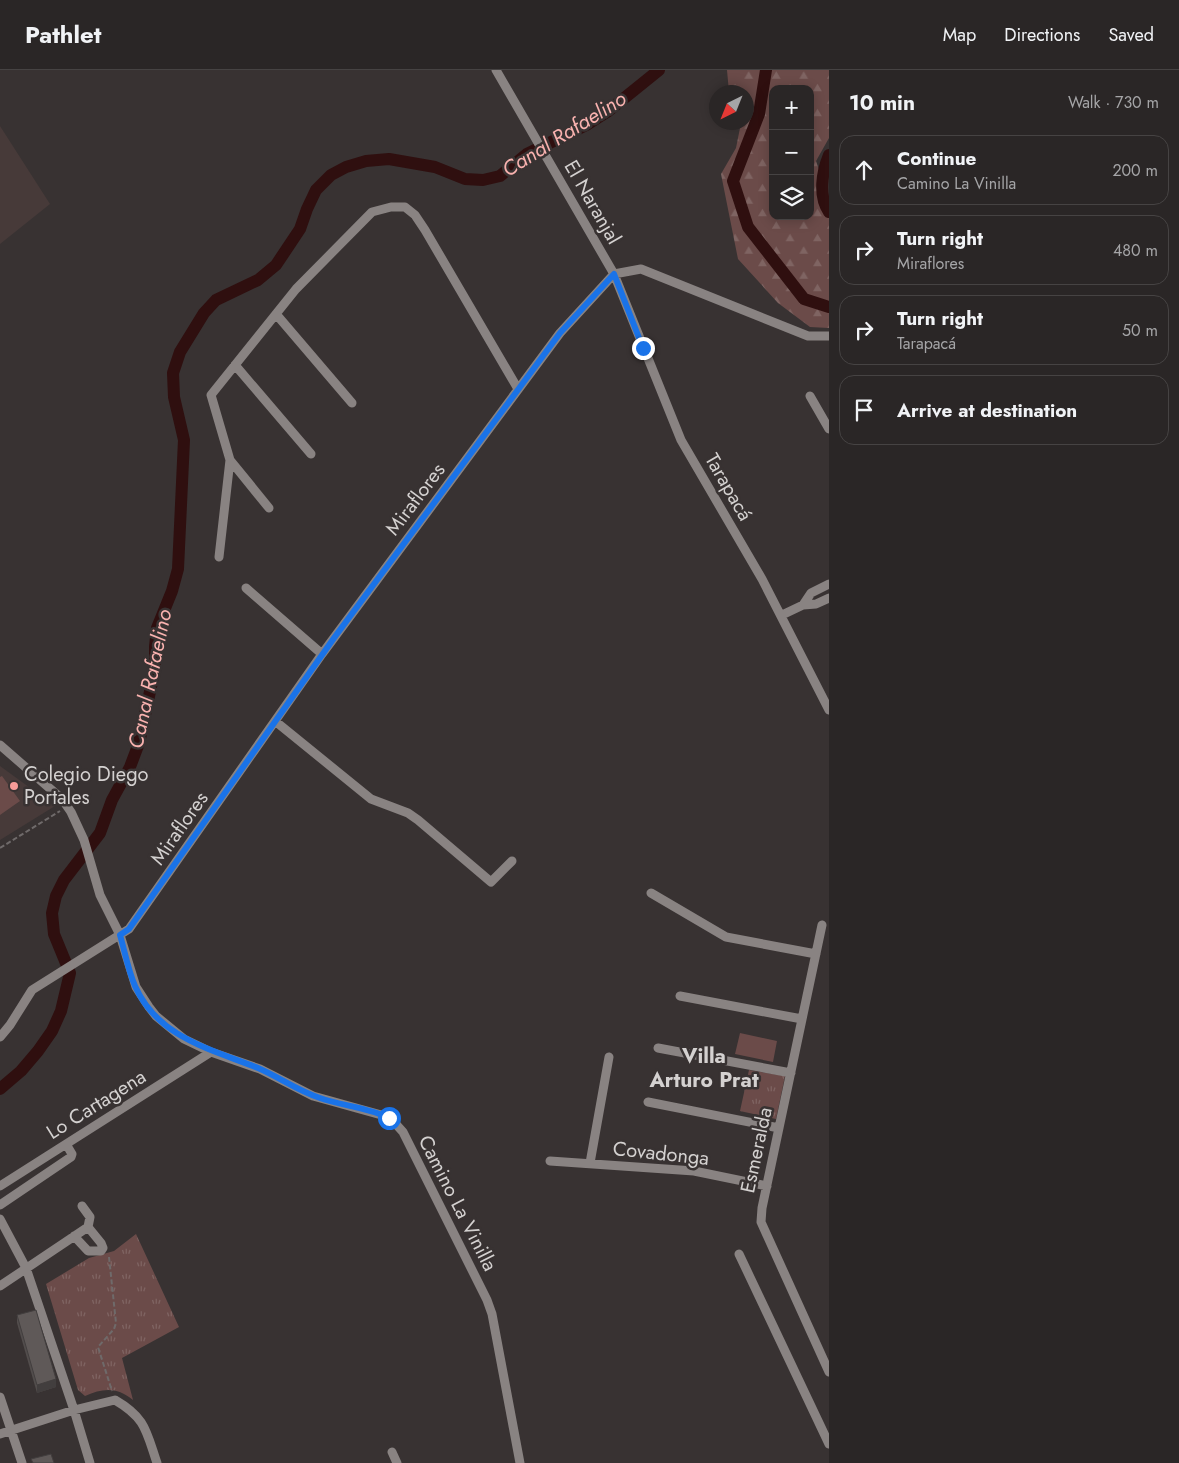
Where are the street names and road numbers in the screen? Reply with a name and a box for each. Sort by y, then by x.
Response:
street label: El Naranjal [557,155,628,250]
street label: Tarapacá [698,448,760,526]
street label: Miraflores [379,457,452,542]
street label: Miraflores [143,786,215,871]
street label: Lo Cartagena [41,1062,152,1146]
street label: Esmeralda [733,1105,780,1196]
street label: Camino La Vinilla [411,1130,504,1276]
street label: Covadonga [611,1134,710,1173]

